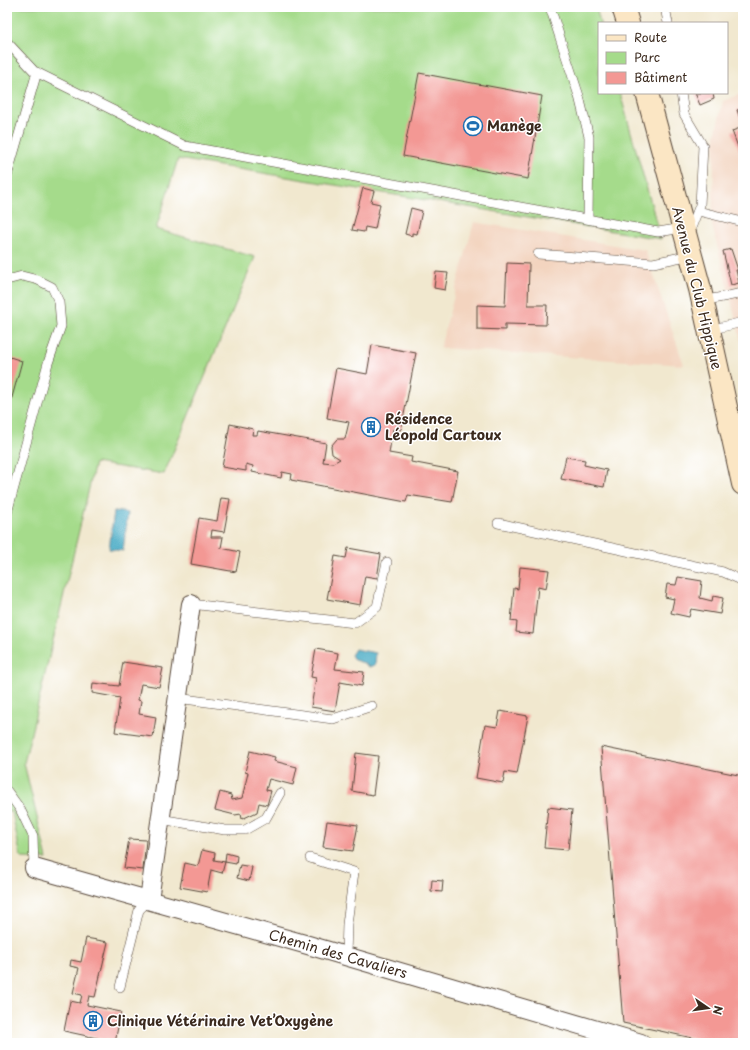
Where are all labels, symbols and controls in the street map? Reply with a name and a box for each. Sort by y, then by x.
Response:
legend [598,22,728,94]
text: Route [634,28,667,46]
text: Parc [634,48,660,66]
text: Bâtiment [634,68,687,86]
sports icon: Manège [462,115,484,137]
place label: Manège [487,115,542,136]
street label: Avenue du Club Hippique [667,204,728,372]
place label: Résidence Léopold Cartoux [385,408,502,445]
building icon: Résidence Léopold Cartoux [360,416,382,438]
street label: Chemin des Cavaliers [266,924,410,983]
north arrow [688,988,728,1028]
text: N [709,1004,727,1017]
building icon: Clinique Vétérinaire Vet’Oxygène [82,1010,104,1032]
place label: Clinique Vétérinaire Vet’Oxygène [107,1010,334,1031]

